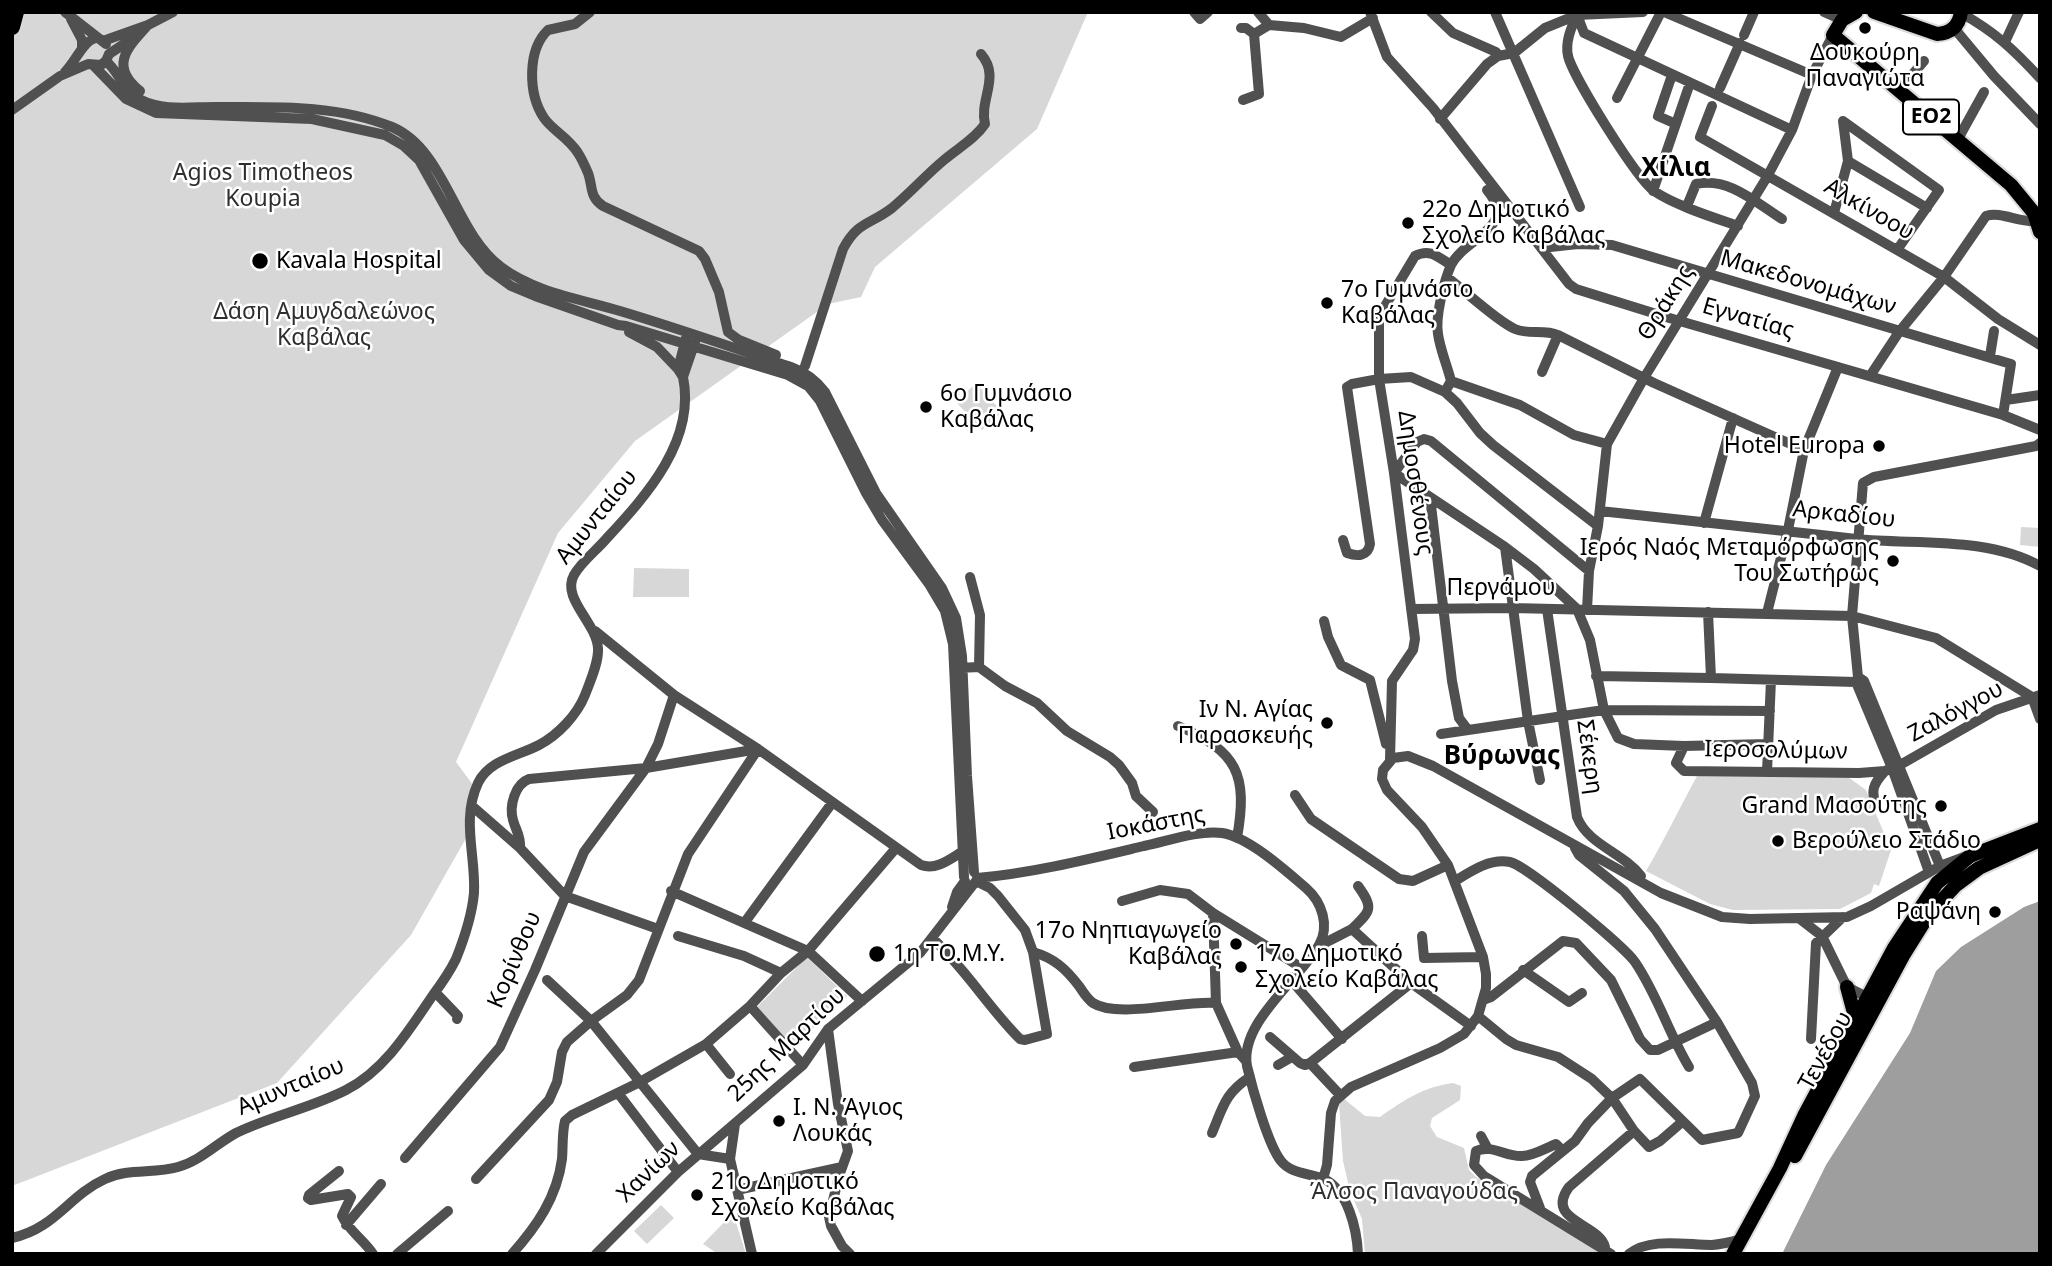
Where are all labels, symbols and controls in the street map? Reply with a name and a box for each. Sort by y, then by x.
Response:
marker: Δουκούρη Παναγιώτα [1857,20,1873,36]
place label: Δουκούρη Παναγιώτα [1805,39,1925,93]
road number: ΕΟ2 [1903,100,1959,134]
district label: Χίλια [1641,153,1711,185]
park label: Agios Timotheos Koupia [173,159,353,213]
street label: Αλκίνοου [1819,173,1919,247]
place label: 22ο Δημοτικό Σχολείο Καβάλας [1422,196,1605,250]
marker: 22ο Δημοτικό Σχολείο Καβάλας [1400,215,1416,231]
street label: Μακεδονομάχων [1717,245,1899,321]
place label: Kavala Hospital [276,247,442,275]
marker: Kavala Hospital [250,251,270,271]
street label: Θράκης [1632,260,1700,346]
place label: 7ο Γυμνάσιο Καβάλας [1341,276,1473,330]
street label: Εγνατίας [1699,293,1797,345]
marker: 7ο Γυμνάσιο Καβάλας [1319,295,1335,311]
park label: Δάση Αμυγδαλεώνος Καβάλας [213,298,435,352]
place label: 6ο Γυμνάσιο Καβάλας [940,380,1072,434]
marker: 6ο Γυμνάσιο Καβάλας [918,399,934,415]
street label: Δημοσθένους [1391,409,1439,557]
place label: Hotel Europa [1724,432,1865,460]
marker: Hotel Europa [1871,438,1887,454]
street label: Αμυνταίου [550,464,644,570]
street label: Αρκαδίου [1791,496,1897,534]
place label: Ιερός Ναός Μεταμόρφωσης Του Σωτήρως [1580,534,1879,588]
marker: Ιερός Ναός Μεταμόρφωσης Του Σωτήρως [1885,553,1901,569]
street label: Περγάμου [1447,574,1555,602]
street label: Ζαλόγγου [1904,675,2008,749]
place label: Ιν Ν. Αγίας Παρασκευής [1178,696,1313,750]
marker: Ιν Ν. Αγίας Παρασκευής [1319,715,1335,731]
street label: Σέκερη [1570,718,1608,796]
street label: Ιεροσολύμων [1704,736,1848,766]
district label: Βύρωνας [1444,741,1560,773]
place label: Grand Μασούτης [1741,792,1927,820]
marker: Grand Μασούτης [1933,798,1949,814]
street label: Ιοκάστης [1105,801,1207,847]
place label: Βερούλειο Στάδιο [1792,827,1981,855]
marker: Βερούλειο Στάδιο [1770,833,1786,849]
place label: Ραψάνη [1896,898,1981,926]
marker: Ραψάνη [1987,904,2003,920]
street label: Κορίνθου [482,908,548,1012]
place label: 17ο Νηπιαγωγείο Καβάλας [1035,917,1222,971]
marker: 17ο Νηπιαγωγείο Καβάλας [1228,936,1244,952]
place label: 1η ΤΟ.Μ.Υ. [893,940,1005,968]
place label: 17ο Δημοτικό Σχολείο Καβάλας [1255,940,1438,994]
marker: 1η ΤΟ.Μ.Υ. [867,944,887,964]
marker: 17ο Δημοτικό Σχολείο Καβάλας [1233,959,1249,975]
street label: 25ης Μαρτίου [723,982,851,1108]
street label: Τενέδου [1793,1007,1859,1095]
street label: Αμυνταίου [233,1052,349,1122]
place label: Ι. Ν. Άγιος Λουκάς [793,1094,903,1148]
marker: Ι. Ν. Άγιος Λουκάς [771,1113,787,1129]
street label: Χανίων [612,1135,686,1209]
place label: 21ο Δημοτικό Σχολείο Καβάλας [711,1168,894,1222]
park label: Άλσος Παναγούδας [1310,1178,1518,1206]
marker: 21ο Δημοτικό Σχολείο Καβάλας [689,1187,705,1203]

